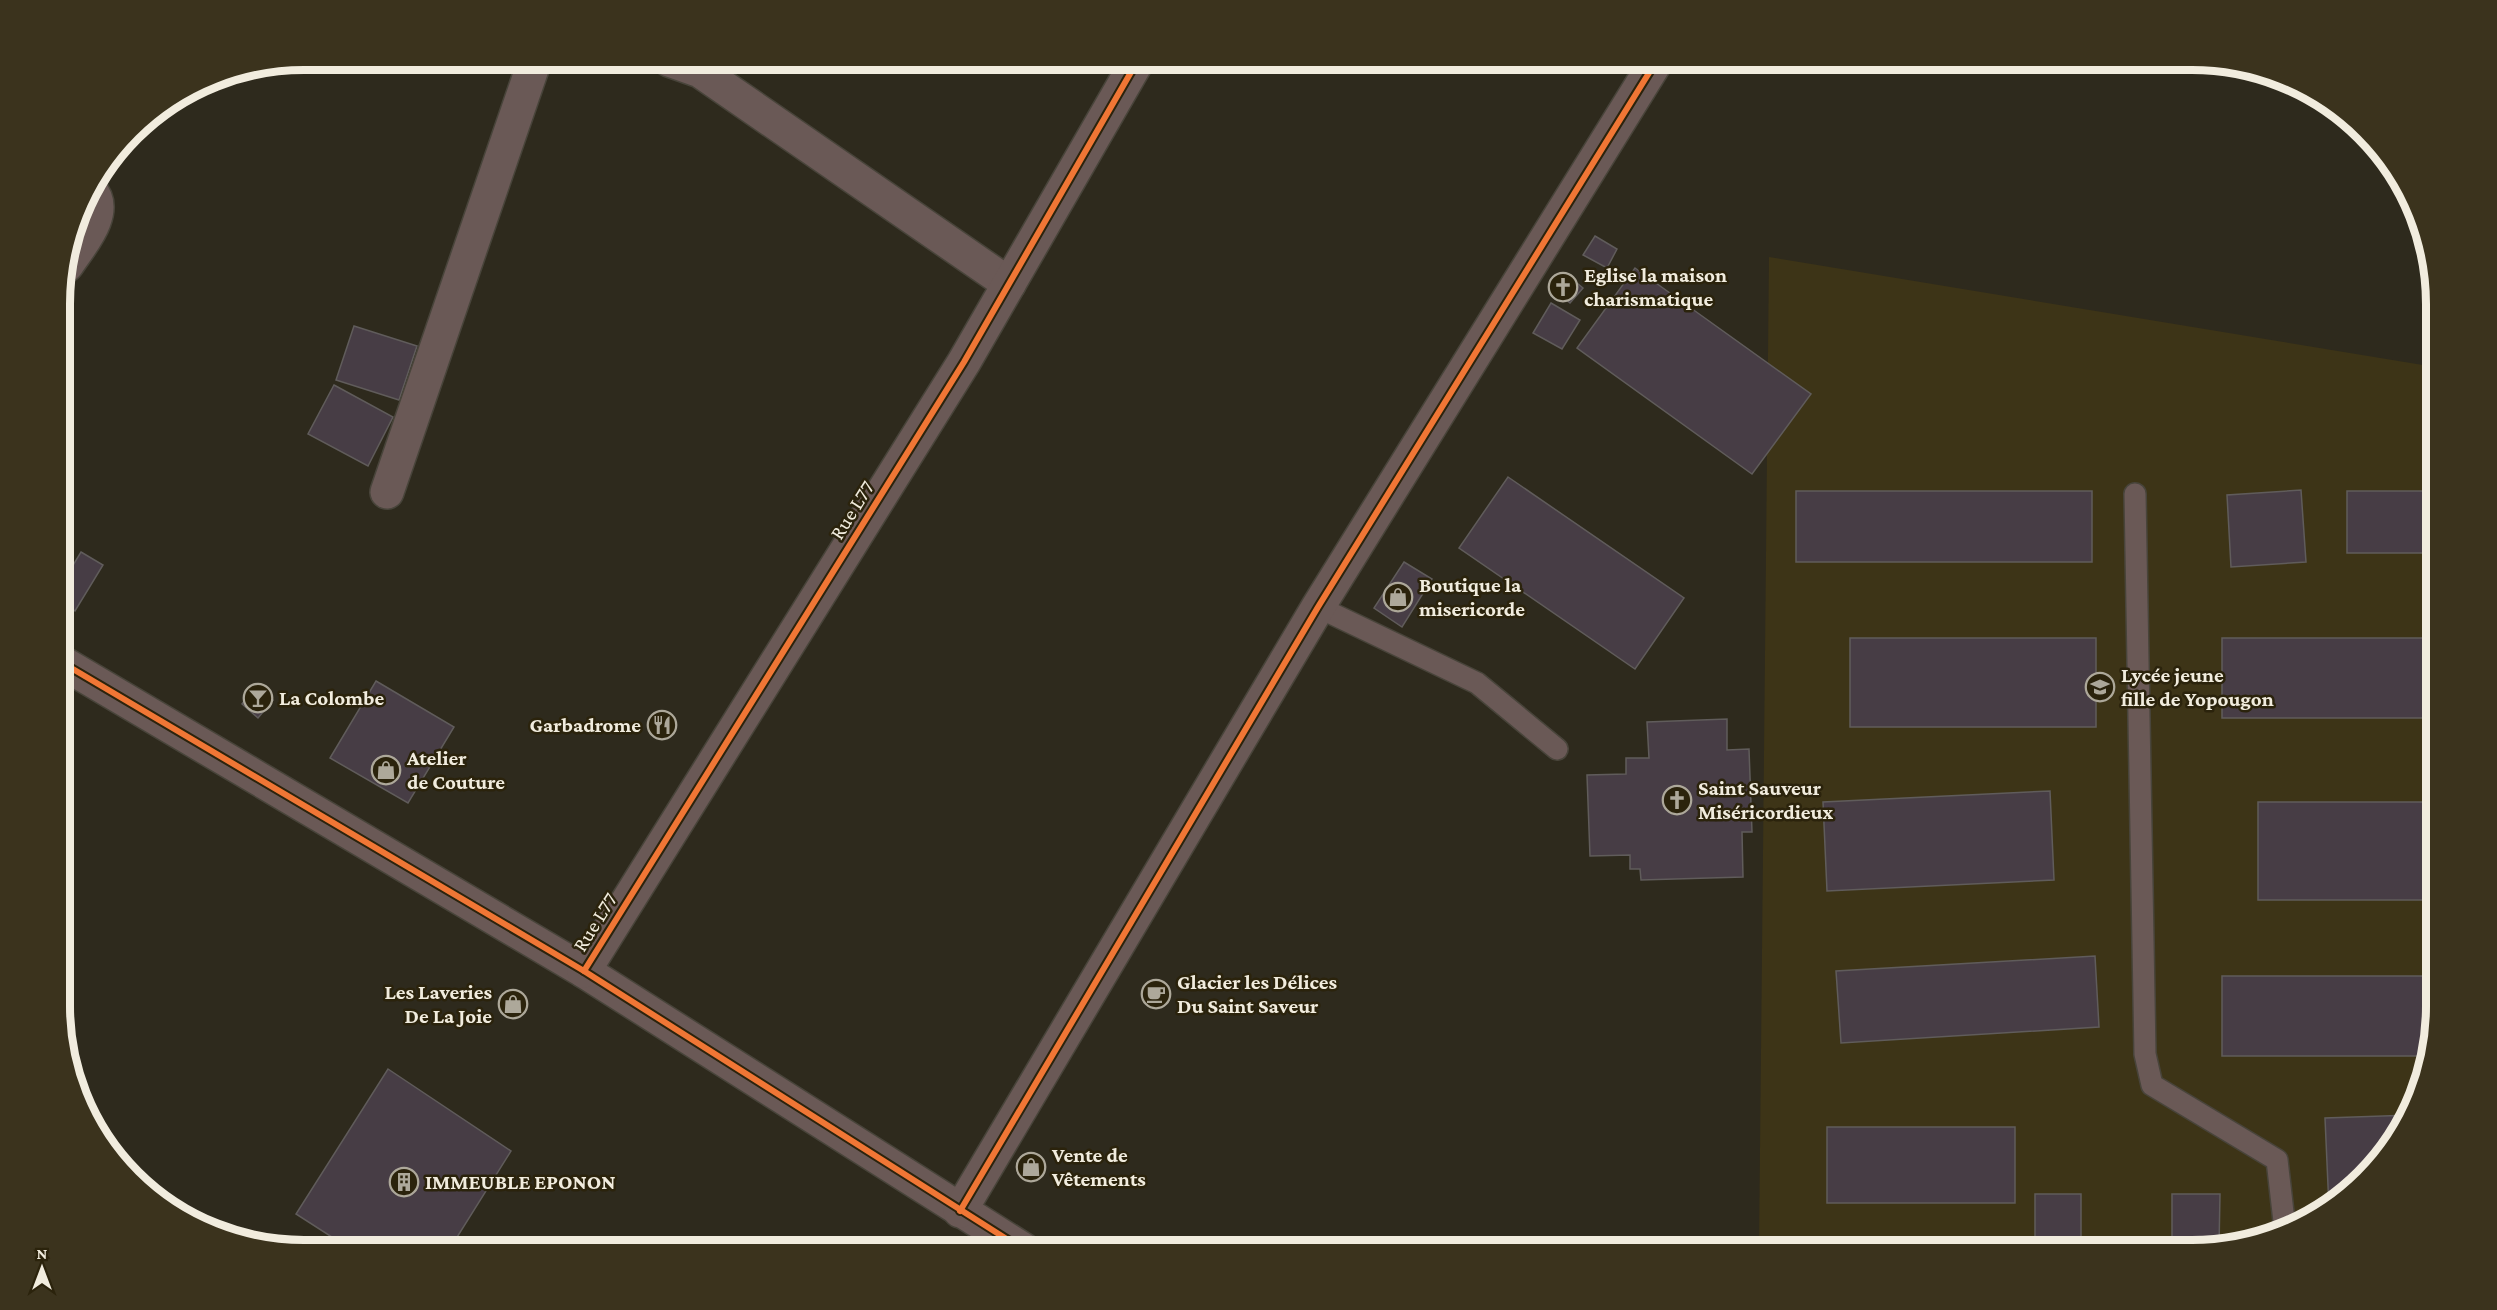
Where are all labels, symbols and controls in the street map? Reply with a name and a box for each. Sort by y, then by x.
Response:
place label: Eglise la maison charismatique [1584,263,1727,311]
church icon: Eglise la maison charismatique [1547,271,1579,303]
street label: Rue L77 [825,476,879,544]
place label: Boutique la misericorde [1419,573,1525,621]
shop icon: Boutique la misericorde [1382,581,1414,613]
place label: Lycée jeune fille de Yopougon [2121,663,2274,711]
school or university icon: Lycée jeune fille de Yopougon [2084,671,2116,703]
bar icon: La Colombe [242,682,274,714]
place label: La Colombe [279,686,384,710]
restaurant icon: Garbadrome [646,709,678,741]
place label: Garbadrome [529,713,641,737]
place label: Atelier de Couture [406,746,505,794]
shop icon: Atelier de Couture [370,754,402,786]
place label: Saint Sauveur Miséricordieux [1698,776,1834,824]
church icon: Saint Sauveur Miséricordieux [1661,784,1693,816]
street label: Rue L77 [568,888,622,956]
place label: Glacier les Délices Du Saint Saveur [1177,970,1338,1018]
cafe icon: Glacier les Délices Du Saint Saveur [1140,978,1172,1010]
place label: Les Laveries De La Joie [384,980,492,1028]
shop icon: Les Laveries De La Joie [497,988,529,1020]
place label: Vente de Vêtements [1051,1143,1146,1191]
shop icon: Vente de Vêtements [1015,1151,1047,1183]
building icon: IMMEUBLE EPONON [388,1166,420,1198]
place label: IMMEUBLE EPONON [425,1170,616,1194]
north arrow [12,1238,72,1298]
text: N [37,1245,48,1262]

